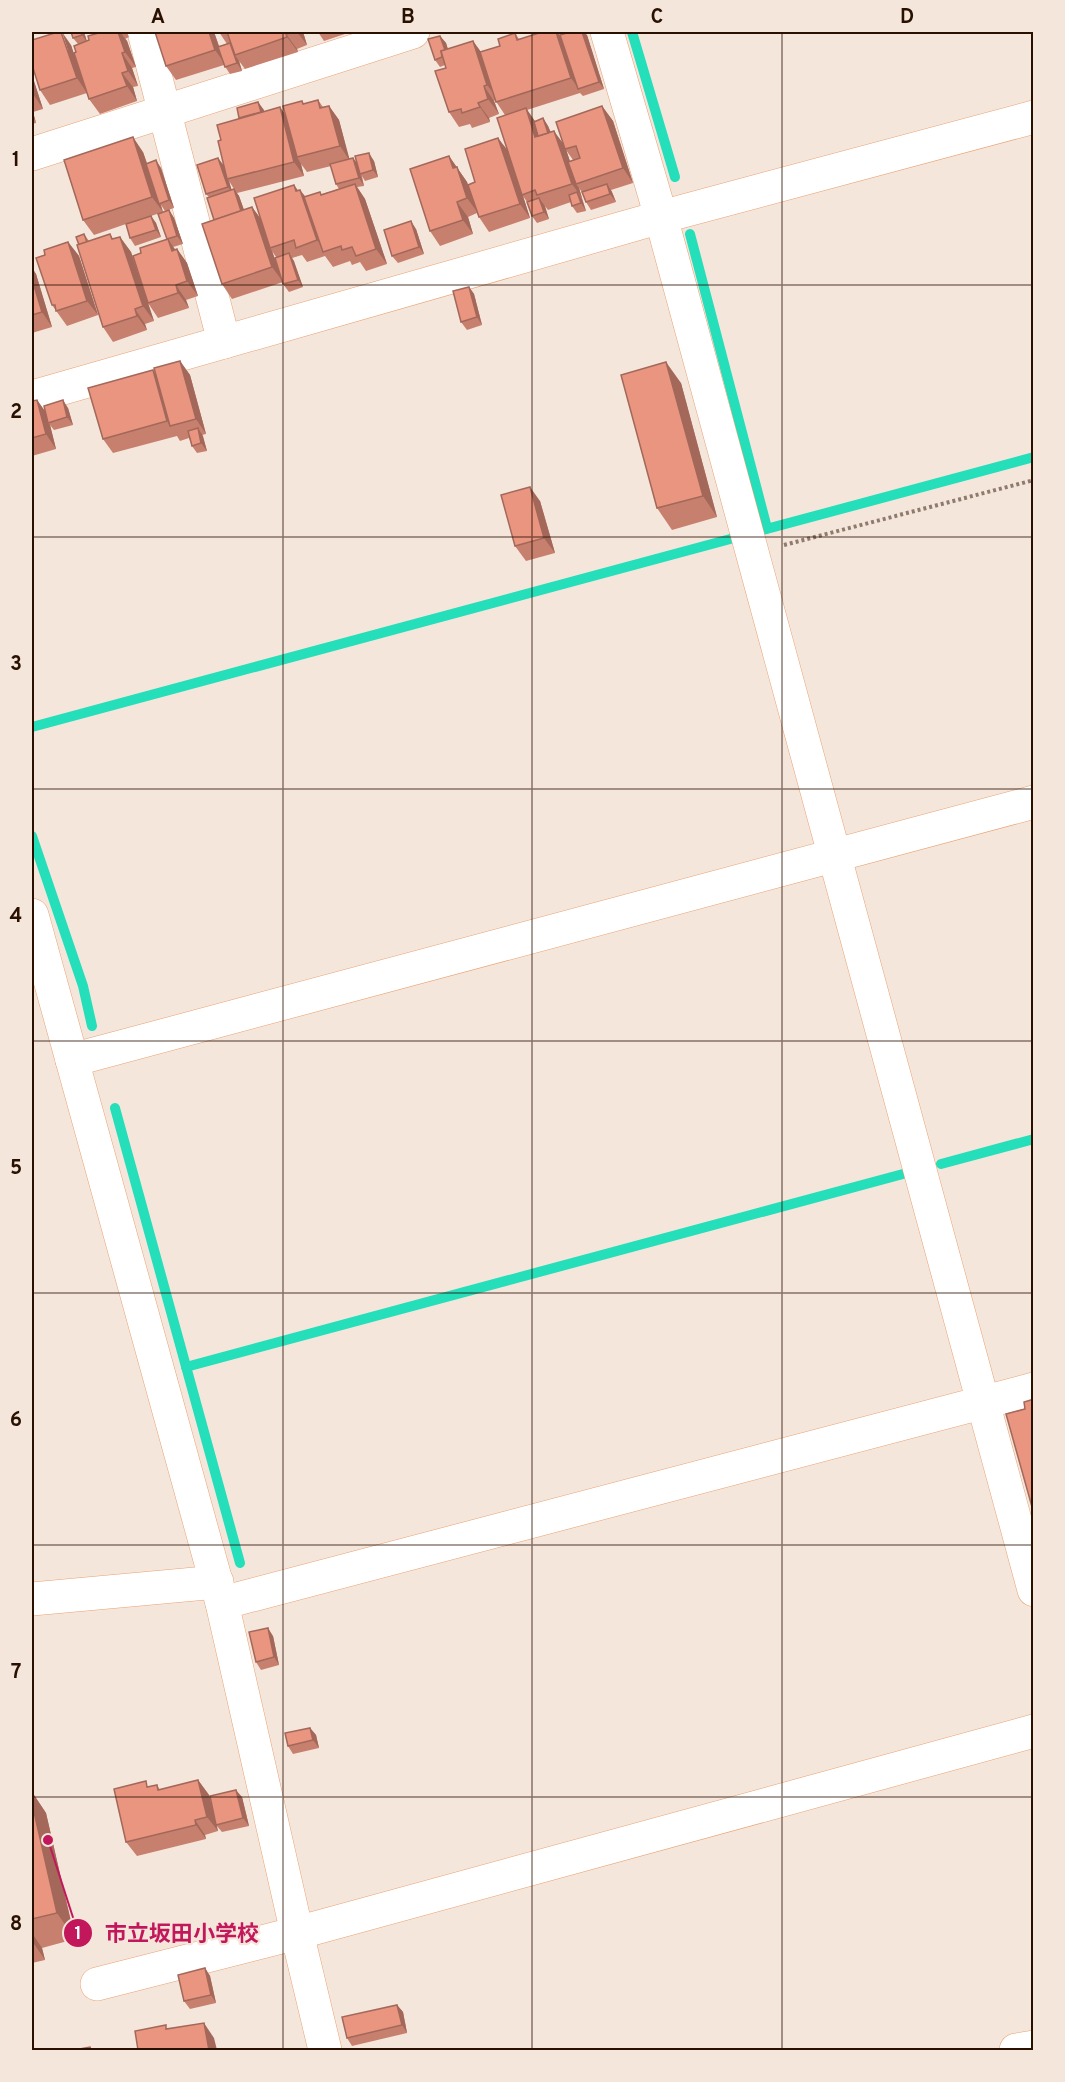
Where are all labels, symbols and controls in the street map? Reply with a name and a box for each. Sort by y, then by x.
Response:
text: A [151,5,165,31]
text: B [401,5,415,31]
text: C [651,5,663,31]
text: D [900,5,914,31]
text: 1 [12,148,20,174]
text: 2 [10,400,22,426]
text: 3 [10,652,22,678]
text: 4 [10,904,22,930]
text: 5 [10,1156,22,1182]
text: 6 [10,1408,22,1434]
text: 7 [11,1660,21,1686]
text: 8 [10,1912,22,1938]
callout: 市立坂田小学校 [63,1913,271,1953]
text: 市立坂田小学校 [105,1922,259,1949]
text: 1 [74,1923,82,1946]

